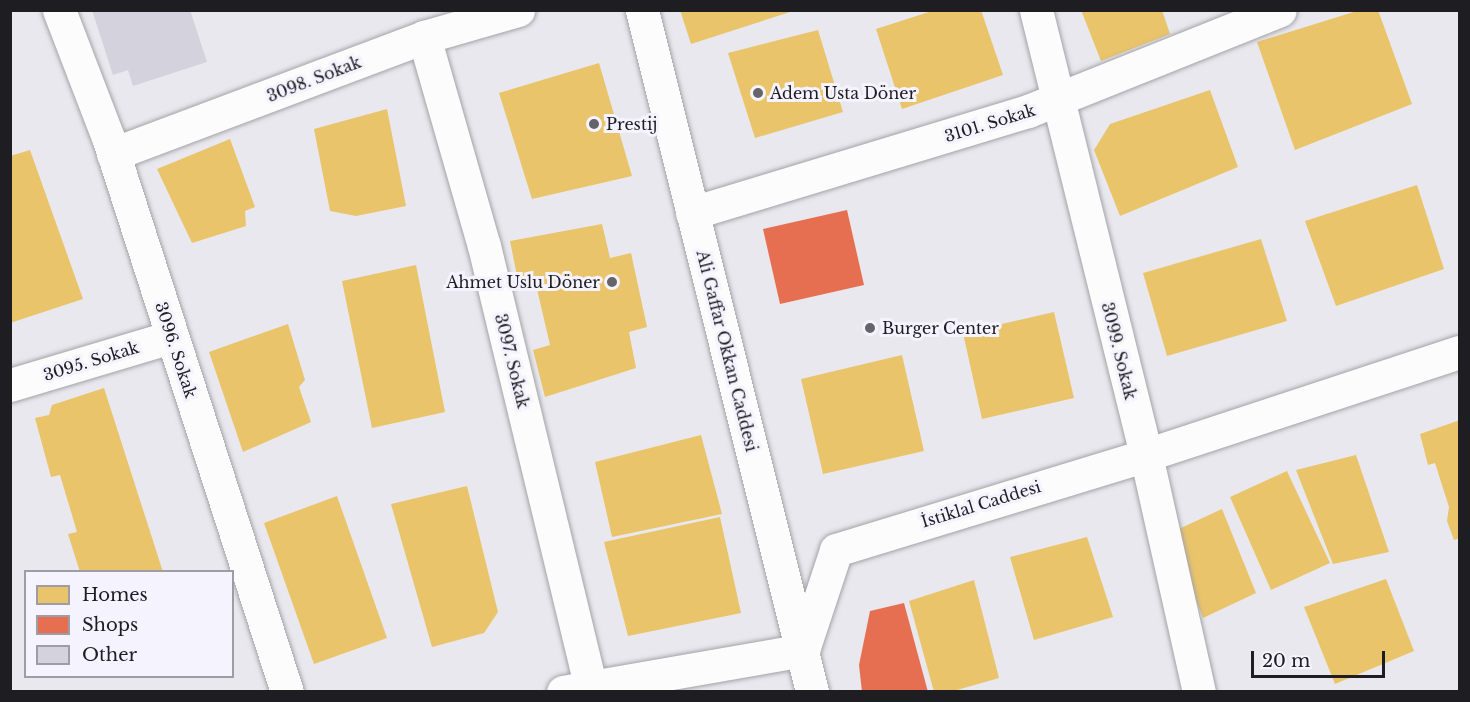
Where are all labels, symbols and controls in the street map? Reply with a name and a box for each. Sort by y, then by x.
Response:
street label: 3098. Sokak [264,52,364,106]
place label: Adem Usta Döner [770,83,916,103]
marker: Adem Usta Döner [751,86,765,100]
street label: 3101. Sokak [942,100,1038,146]
place label: Prestij [606,114,657,134]
marker: Prestij [587,117,601,131]
street label: Ali Gaffar Okkan Caddesi [693,248,761,454]
place label: Ahmet Uslu Döner [446,272,600,292]
marker: Ahmet Uslu Döner [605,275,619,289]
street label: 3096. Sokak [151,299,201,401]
street label: 3099. Sokak [1098,300,1140,402]
street label: 3097. Sokak [491,312,533,410]
place label: Burger Center [882,318,999,338]
marker: Burger Center [863,321,877,335]
street label: 3095. Sokak [41,337,141,385]
street label: İstiklal Caddesi [919,477,1043,531]
legend [24,570,234,678]
text: Homes [82,584,148,606]
text: Shops [82,614,138,636]
scale bar [1254,639,1388,677]
text: Other [82,644,137,666]
text: 20 m [1262,650,1310,672]

